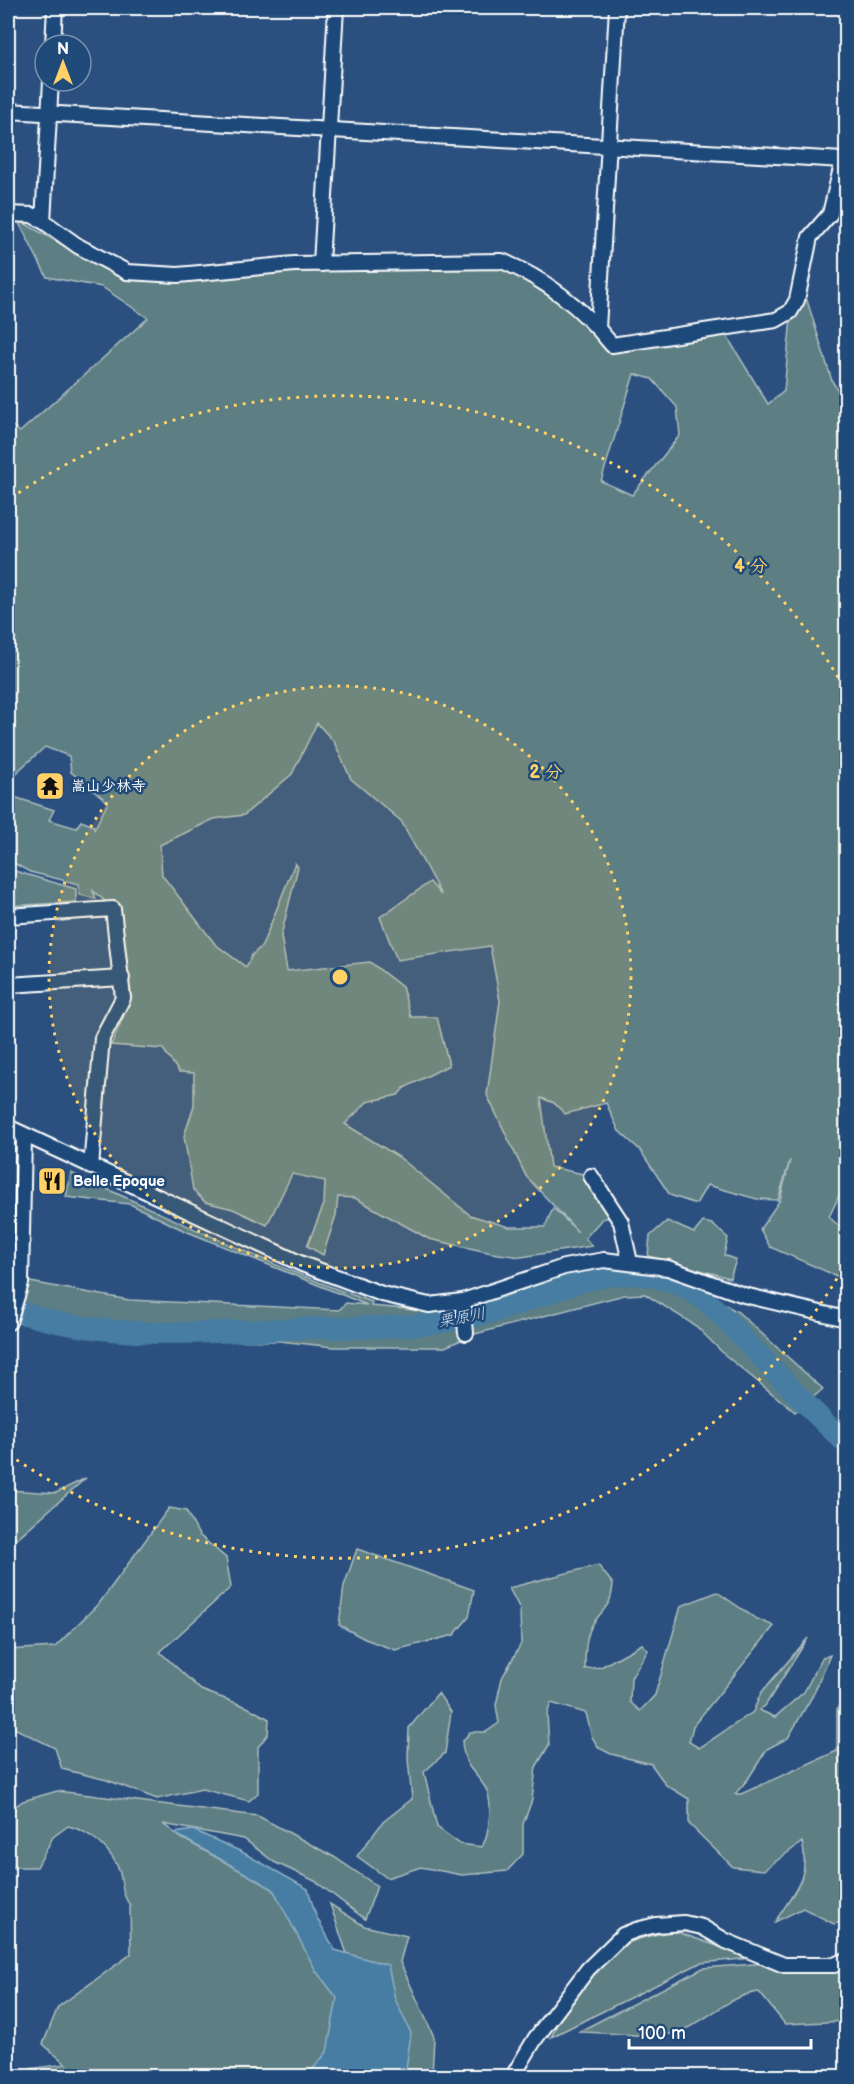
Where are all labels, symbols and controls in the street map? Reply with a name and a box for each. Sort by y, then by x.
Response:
north arrow [33,33,93,93]
text: N [57,40,69,59]
text: 4 分 [734,556,768,577]
text: 2 分 [529,762,563,783]
temple icon: 嵩山少林寺 [34,770,66,802]
place label: 嵩山少林寺 [71,777,146,796]
centre of rings [330,967,350,987]
restaurant icon: Belle Epoque [36,1165,68,1197]
place label: Belle Epoque [73,1172,165,1191]
water label: 栗原川 [437,1304,487,1332]
scale bar [629,2012,810,2050]
text: 100 m [638,2023,686,2044]

